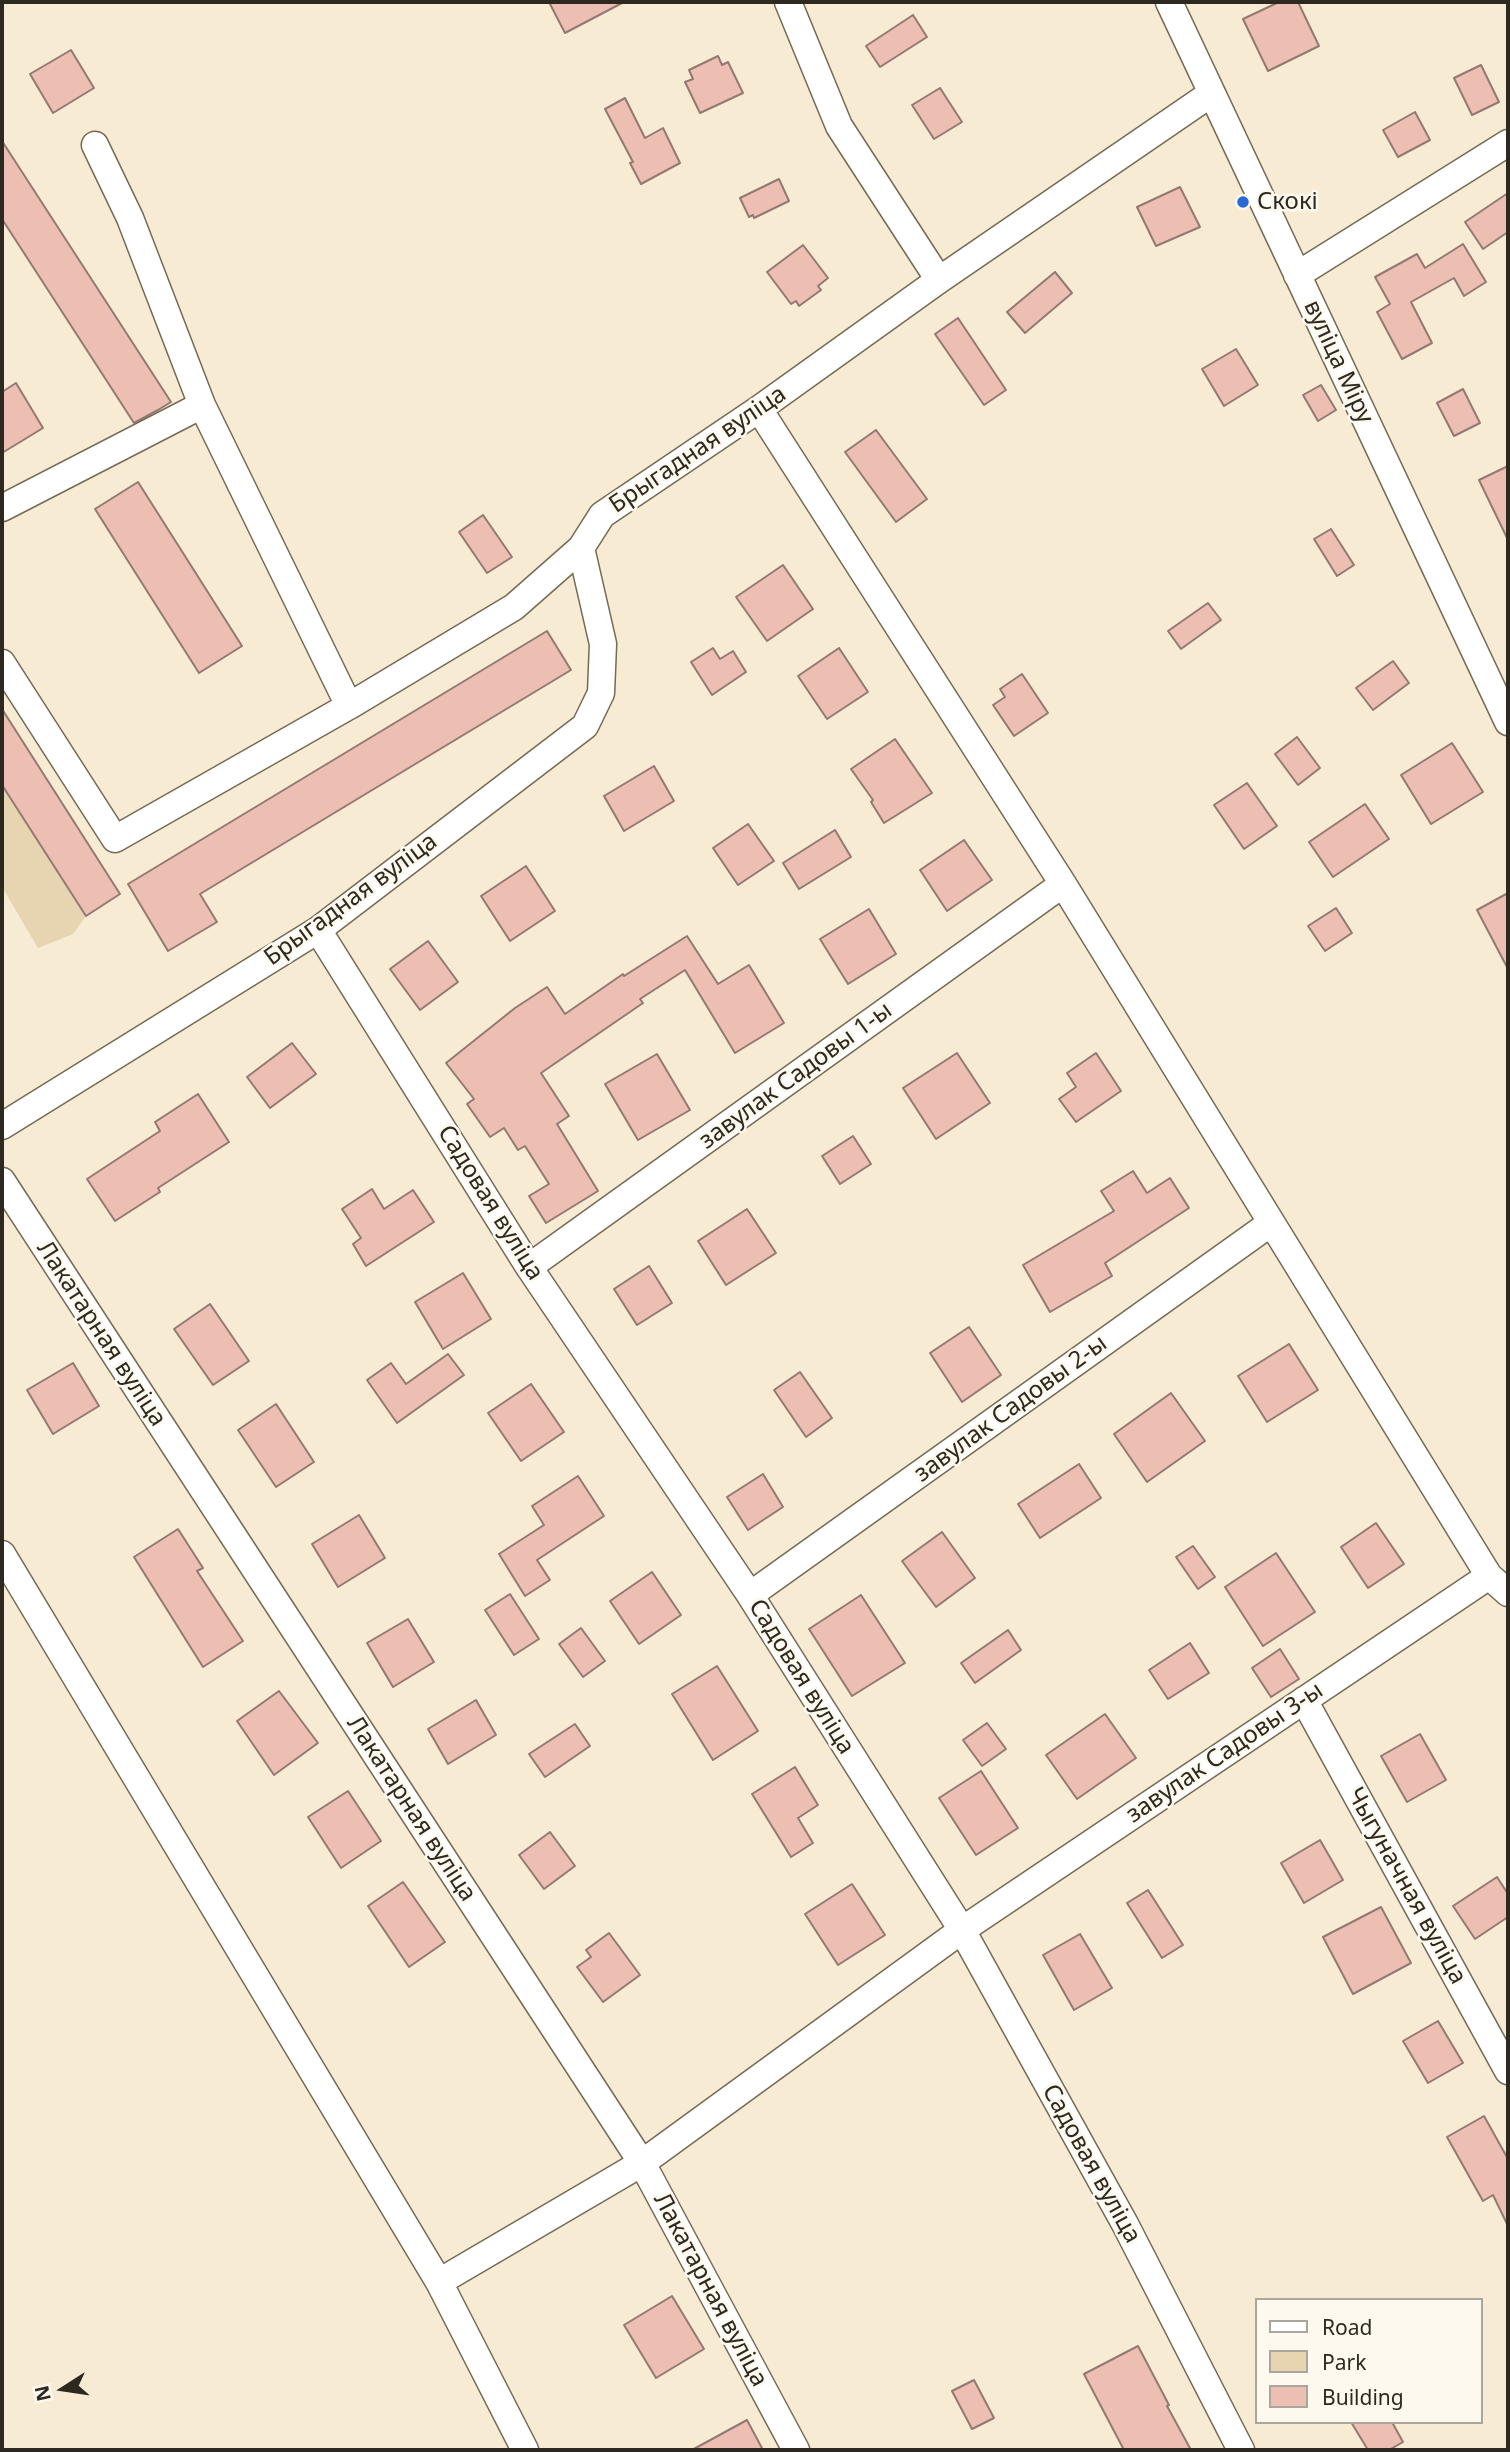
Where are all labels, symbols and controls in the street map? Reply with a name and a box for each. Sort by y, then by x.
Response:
place label: Скокі [1257,188,1318,216]
marker: Скокі [1235,194,1251,210]
street label: вуліца Міру [1297,296,1379,428]
street label: Брыгадная вуліца [604,380,792,520]
street label: Брыгадная вуліца [259,828,443,972]
street label: завулак Садовы 1-ы [694,996,898,1156]
street label: Садовая вуліца [431,1120,549,1286]
street label: Лакатарная вуліца [30,1236,172,1432]
street label: завулак Садовы 2-ы [909,1329,1113,1489]
street label: Садовая вуліца [742,1594,860,1760]
street label: завулак Садовы 3-ы [1121,1676,1329,1830]
street label: Лакатарная вуліца [340,1711,482,1907]
street label: Чыгуначная вуліца [1340,1783,1472,1989]
street label: Садовая вуліца [1035,2080,1147,2248]
street label: Лакатарная вуліца [647,2188,773,2392]
legend [1254,2298,1482,2424]
text: Road [1322,2313,1372,2341]
text: Park [1322,2348,1366,2376]
north arrow [28,2354,98,2424]
text: N [28,2383,57,2404]
text: Building [1322,2383,1404,2411]

